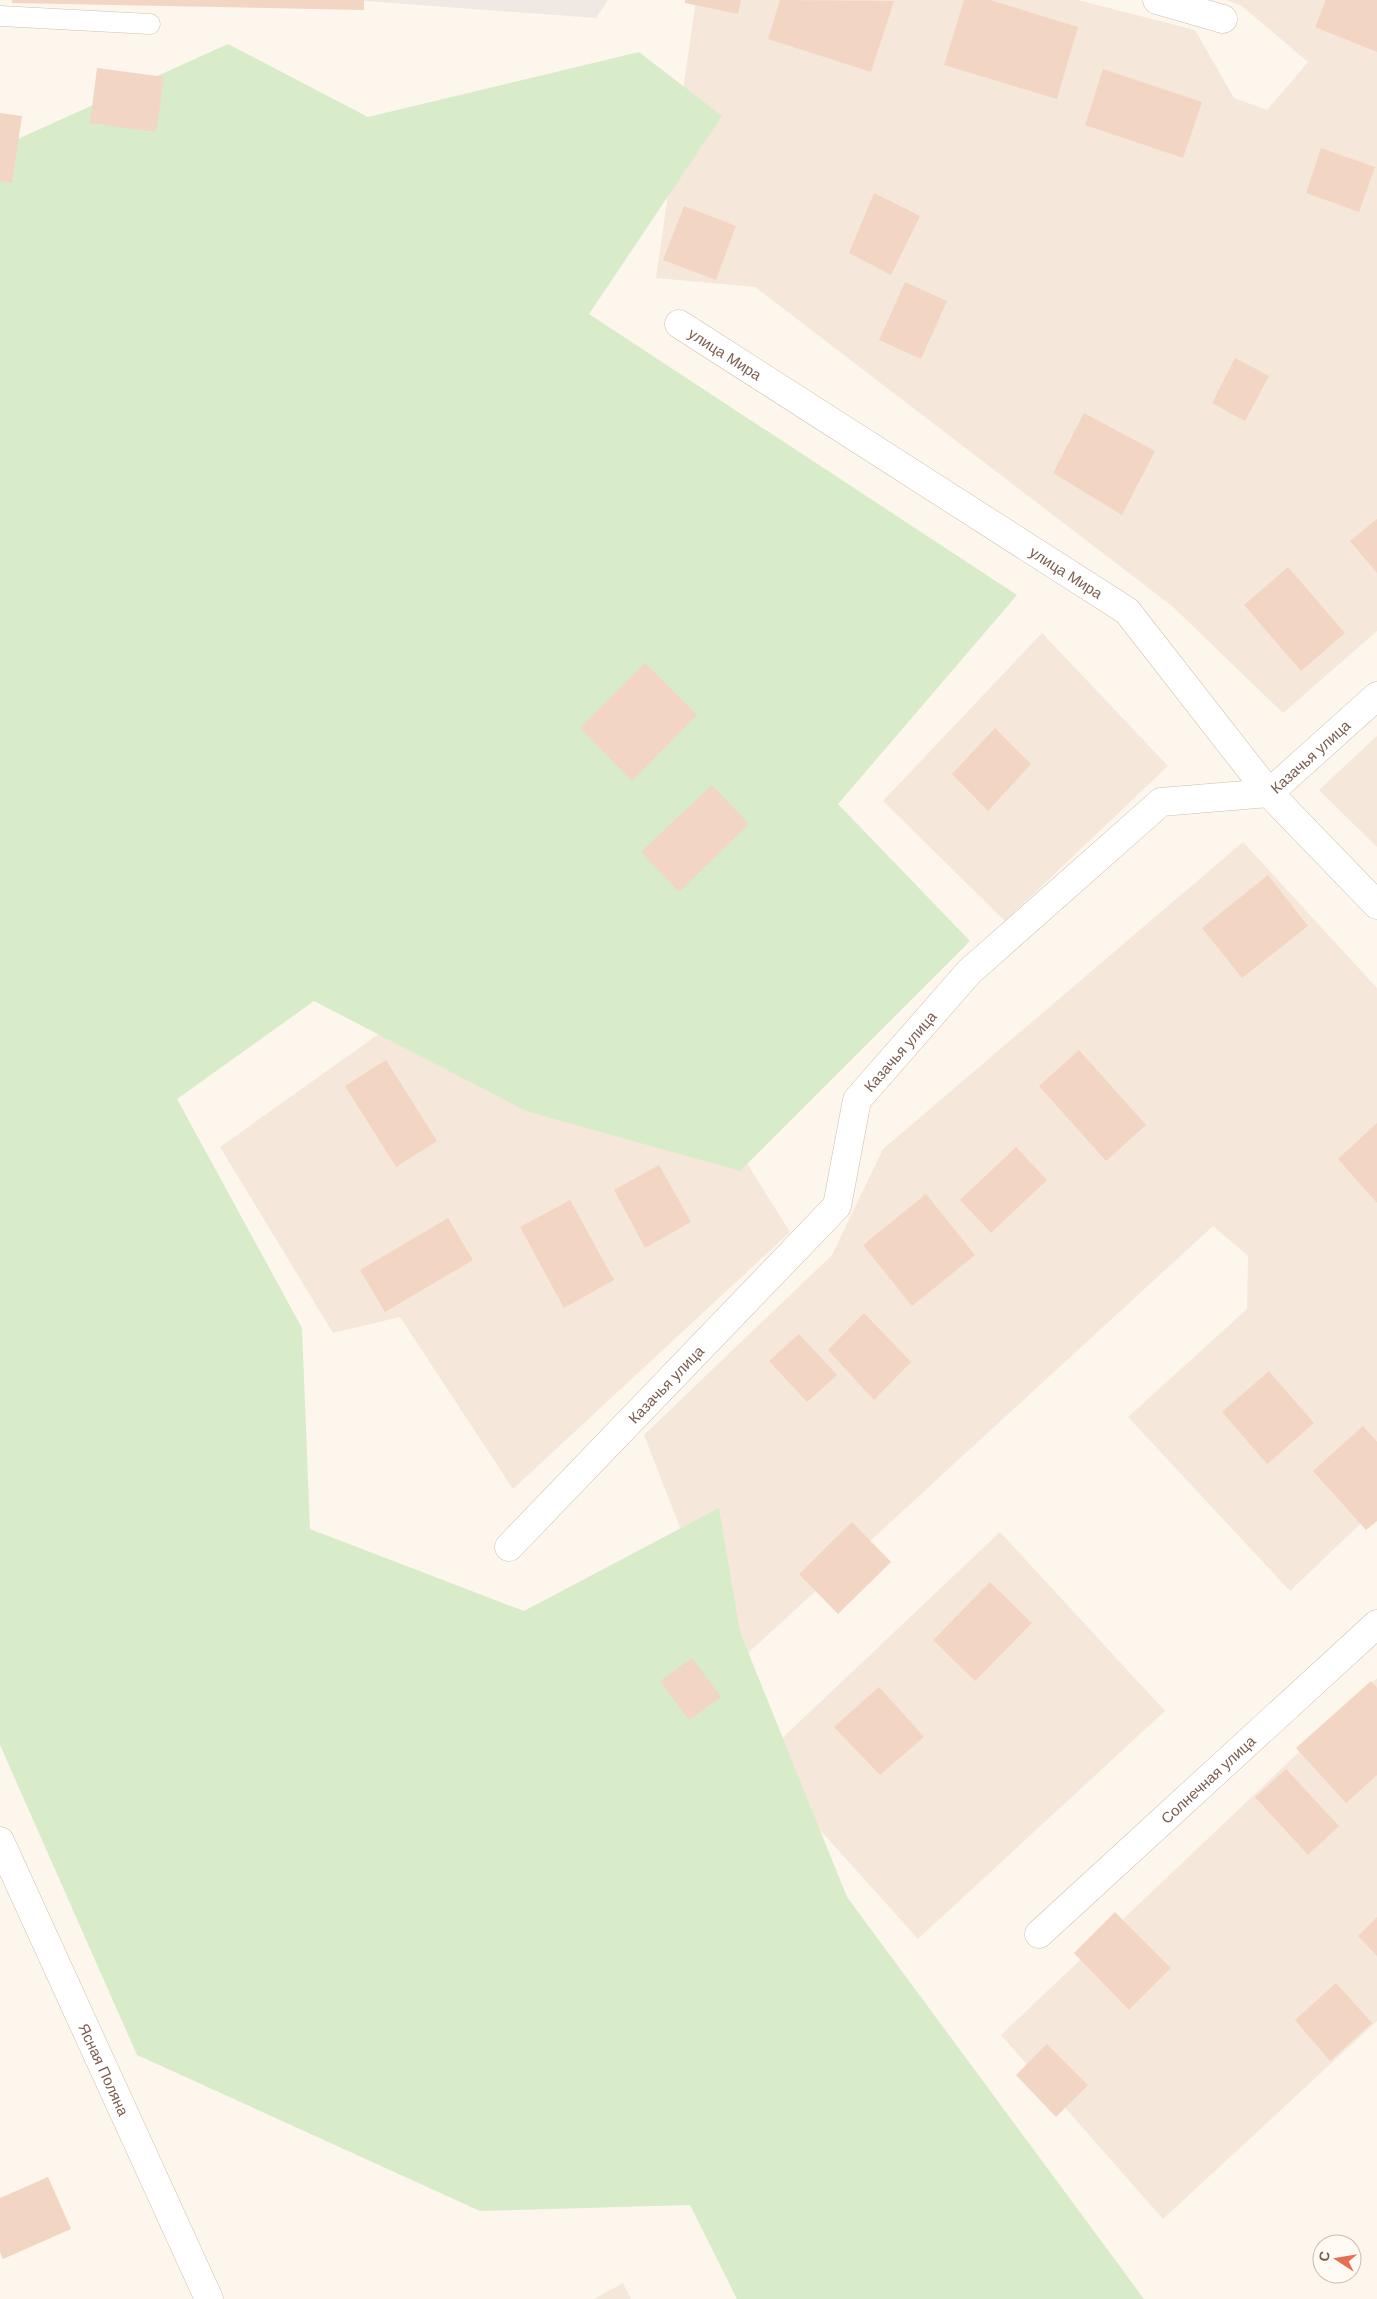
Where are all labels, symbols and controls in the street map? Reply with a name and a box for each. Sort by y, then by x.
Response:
street label: улица Мира [686,324,765,384]
street label: улица Мира [1027,543,1106,602]
street label: Казачья улица [1267,716,1354,796]
street label: Казачья улица [860,1007,940,1095]
street label: Казачья улица [625,1341,707,1426]
street label: Солнечная улица [1157,1731,1259,1827]
street label: Ясная Поляна [76,2021,133,2119]
north arrow [1312,2234,1362,2284]
text: С [1315,2250,1333,2263]

